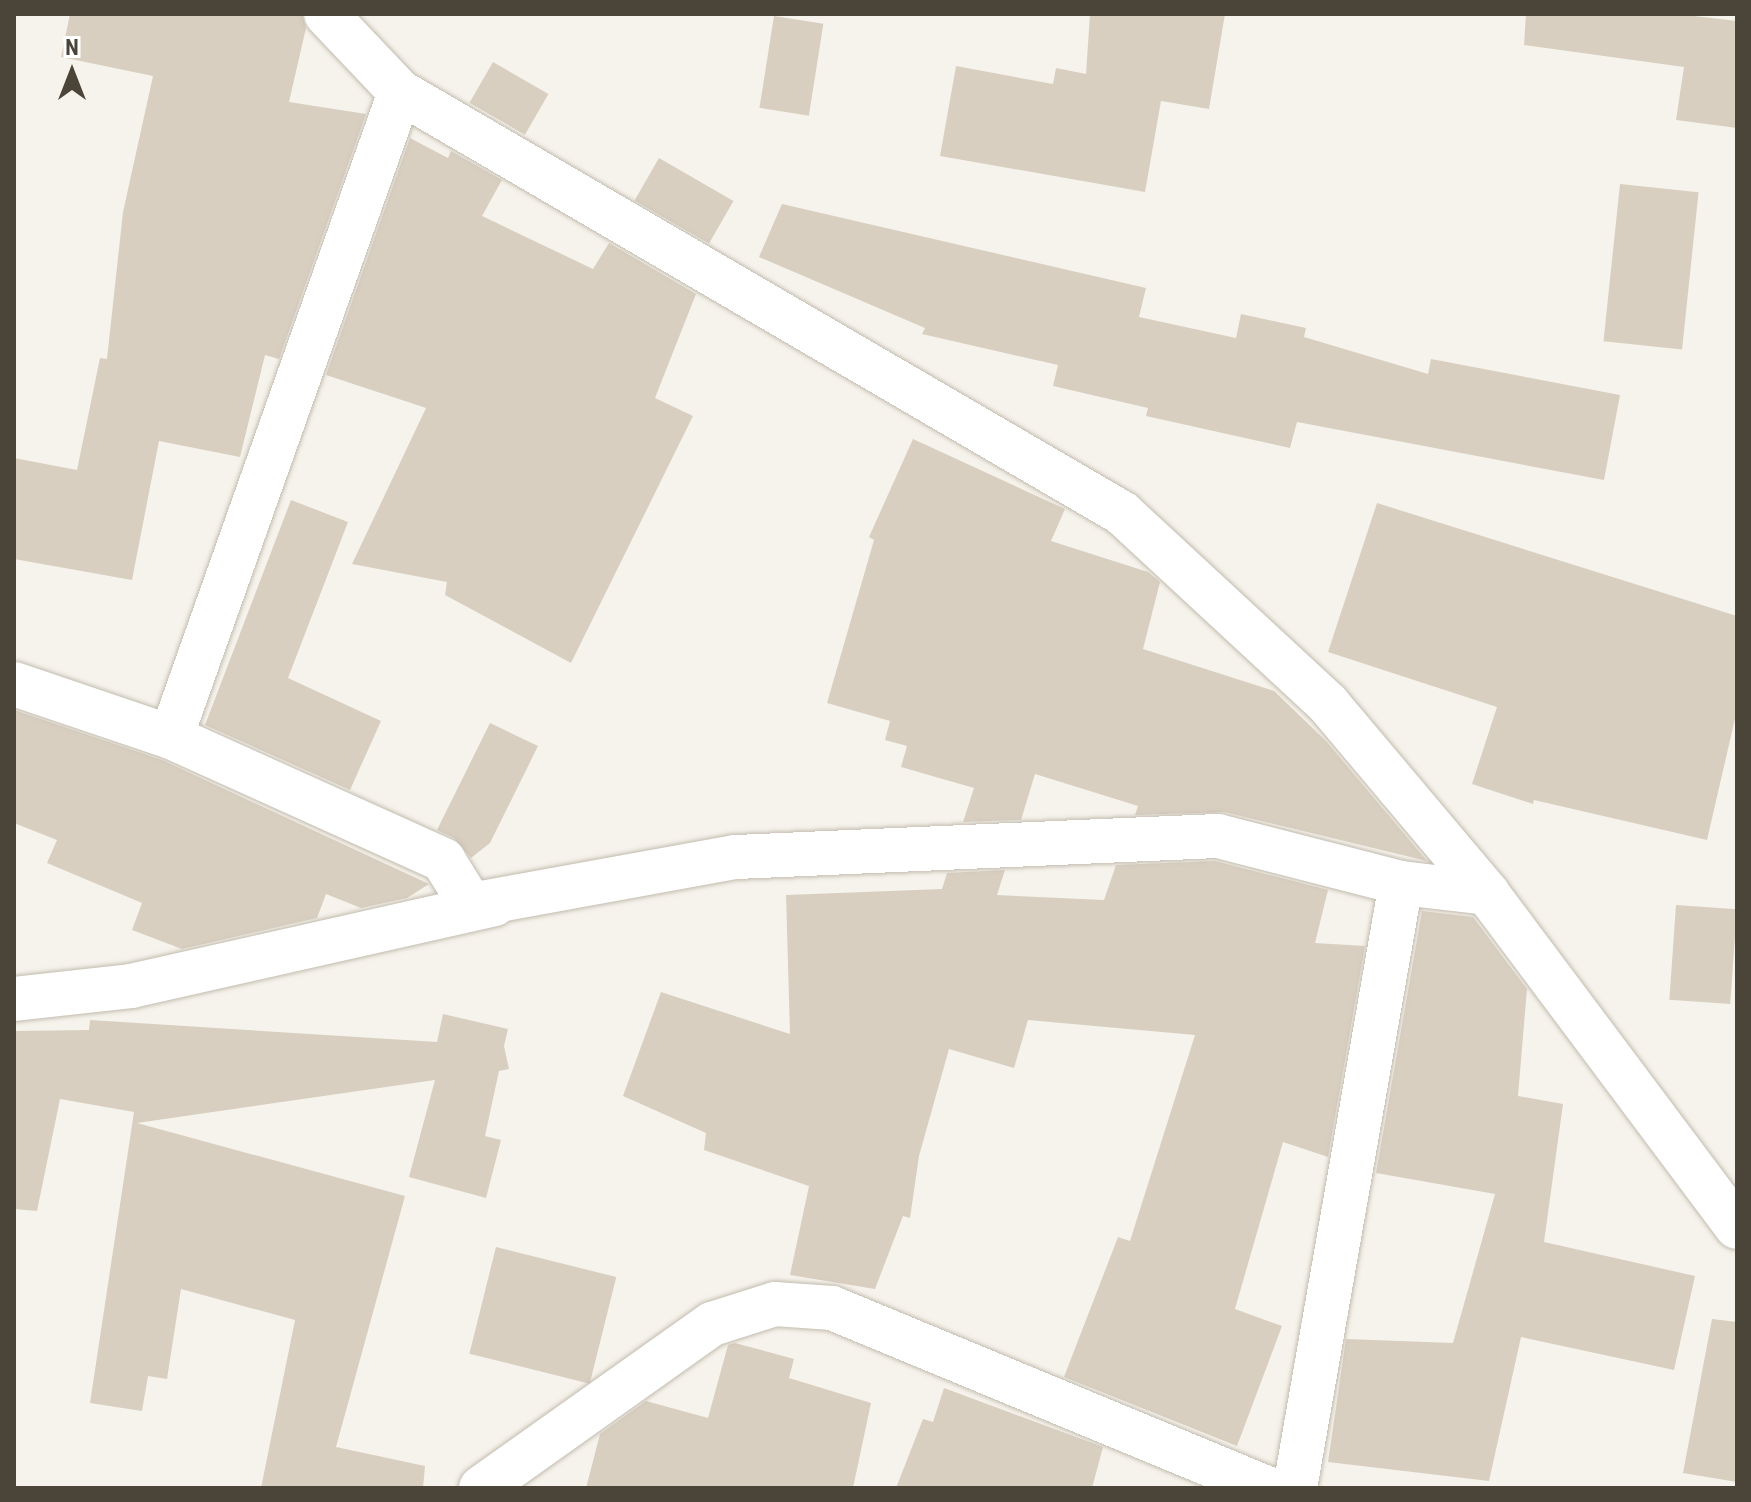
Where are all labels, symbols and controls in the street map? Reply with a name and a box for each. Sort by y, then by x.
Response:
north arrow [32,32,112,112]
text: N [65,35,79,60]

